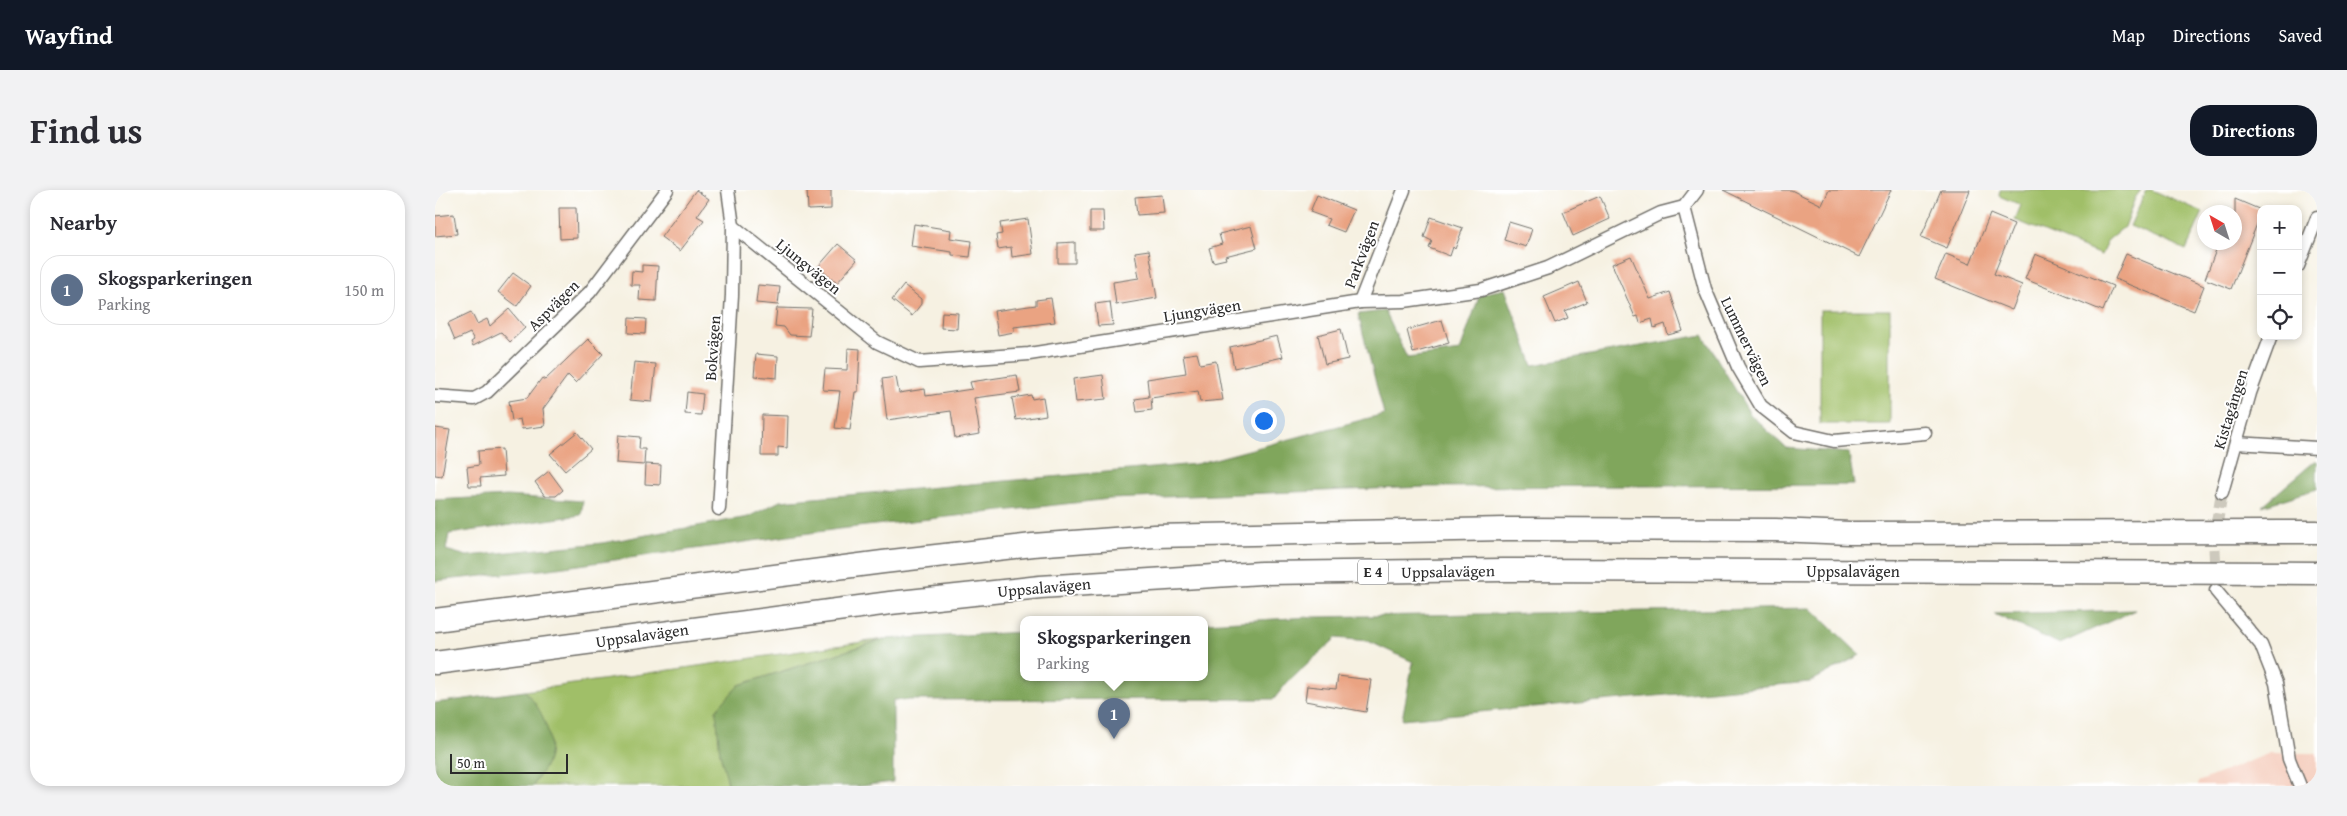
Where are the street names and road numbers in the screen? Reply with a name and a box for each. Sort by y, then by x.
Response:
street label: Parkvägen [1337,217,1385,291]
street label: Ljungvägen [771,232,847,300]
street label: Aspvägen [522,274,584,336]
street label: Ljungvägen [1162,292,1242,328]
street label: Lummervägen [1715,292,1779,390]
street label: Bokvägen [698,315,726,381]
street label: Kistagången [2206,366,2254,452]
street label: Uppsalavägen [1401,558,1495,584]
street label: Uppsalavägen [1806,559,1900,583]
road number: E 4 [1358,560,1388,584]
street label: Uppsalavägen [996,571,1092,603]
street label: Uppsalavägen [594,617,690,653]

